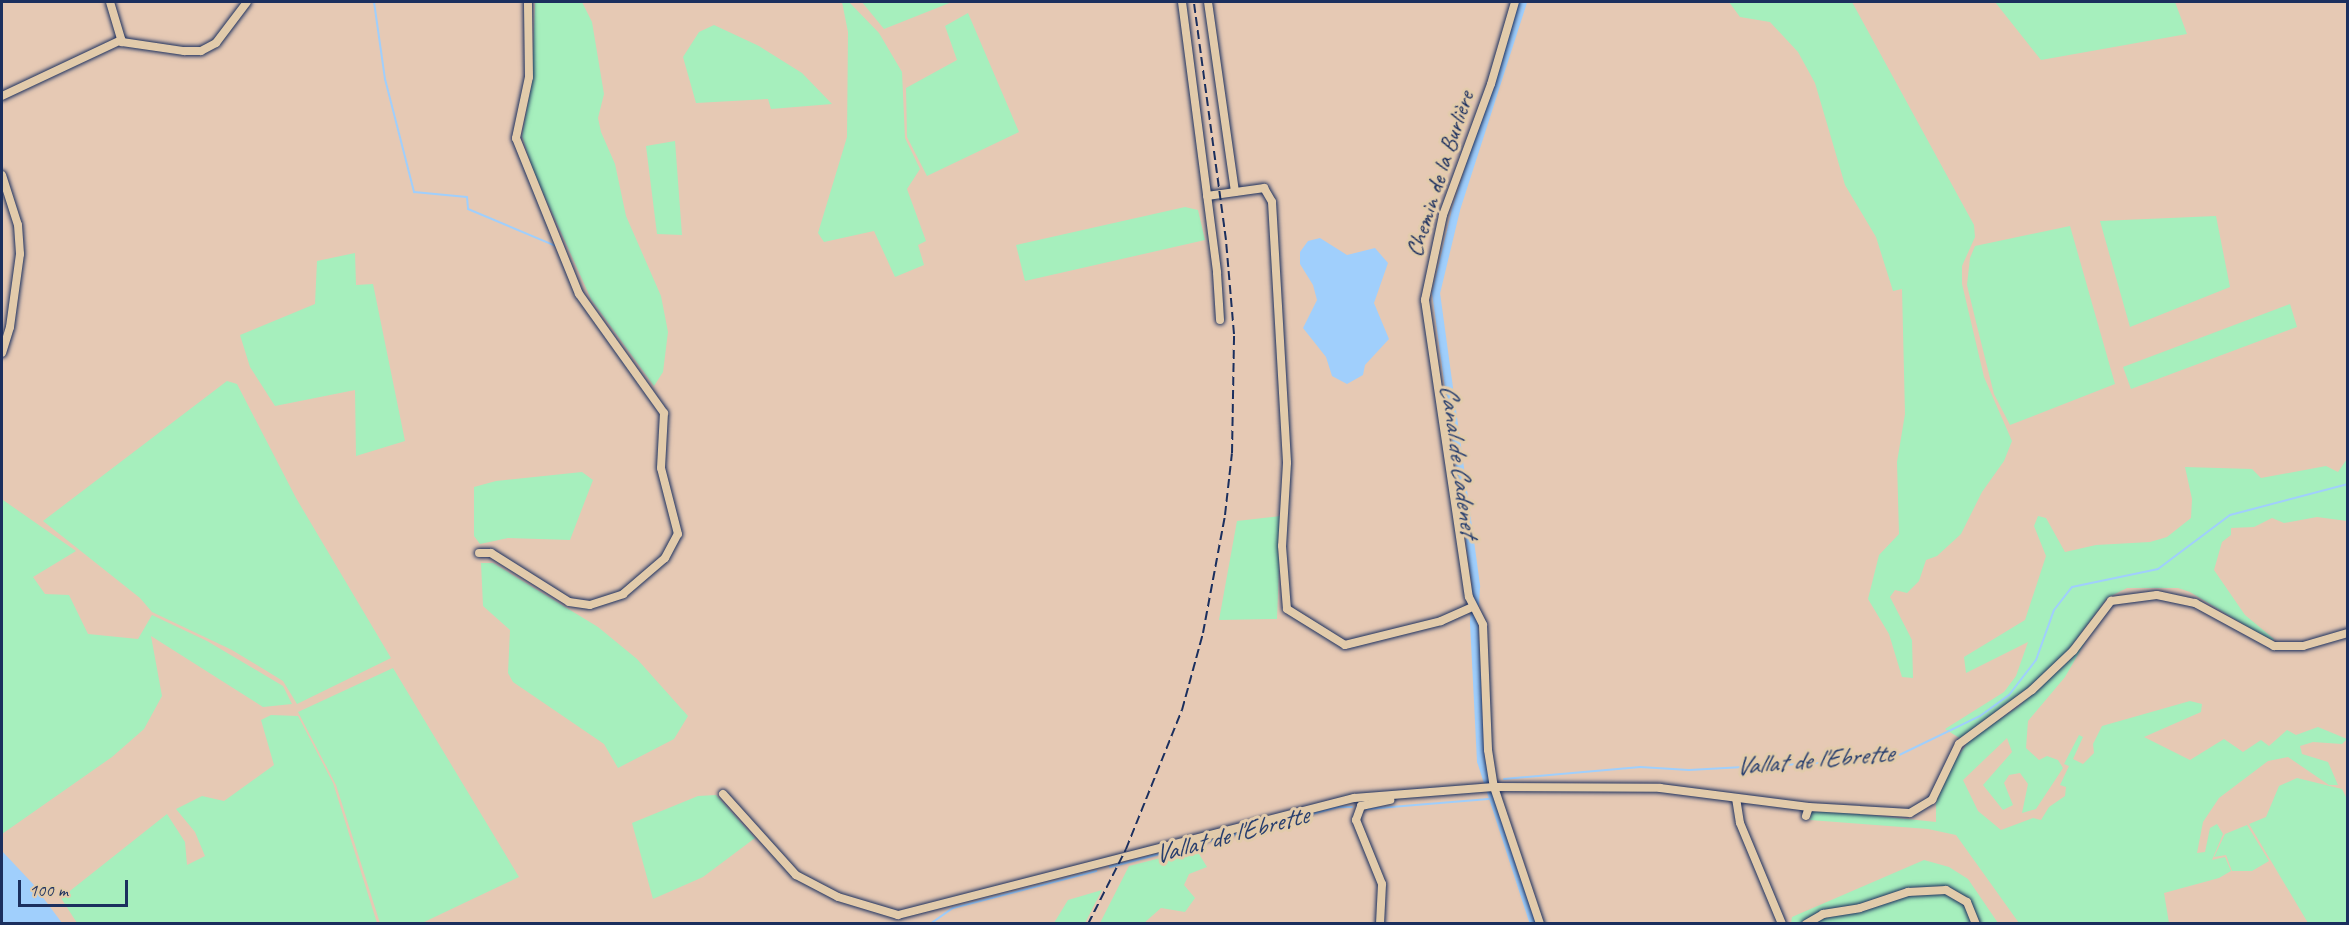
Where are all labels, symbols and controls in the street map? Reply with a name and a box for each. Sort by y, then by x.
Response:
street label: Chemin de la Burlière [1400,88,1480,260]
water label: Canal de Cadenet [1433,382,1485,538]
water label: Vallat de l'Ebrette [1734,738,1894,782]
water label: Vallat de l'Ebrette [1151,800,1311,870]
scale bar [21,868,130,906]
text: 100 m [29,879,68,901]

